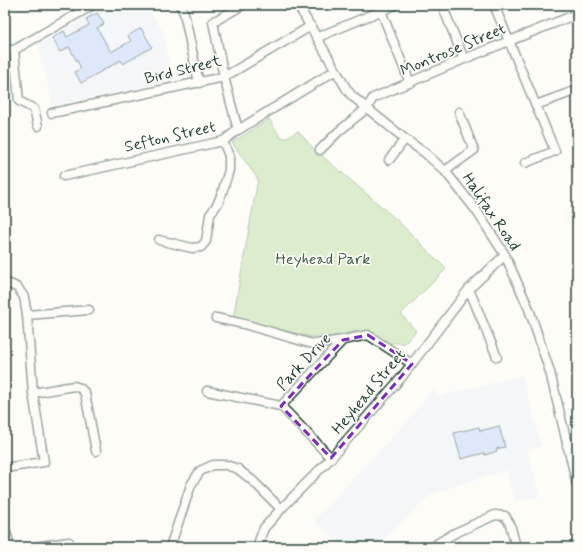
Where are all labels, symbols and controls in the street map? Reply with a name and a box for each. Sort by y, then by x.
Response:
street label: Montrose Street [397,18,509,82]
street label: Bird Street [142,50,224,90]
street label: Sefton Street [122,116,218,158]
street label: Halifax Road [457,169,525,255]
park label: Heyhead Park [276,249,370,270]
street label: Park Drive [272,329,336,395]
street label: Heyhead Street [327,345,411,439]

